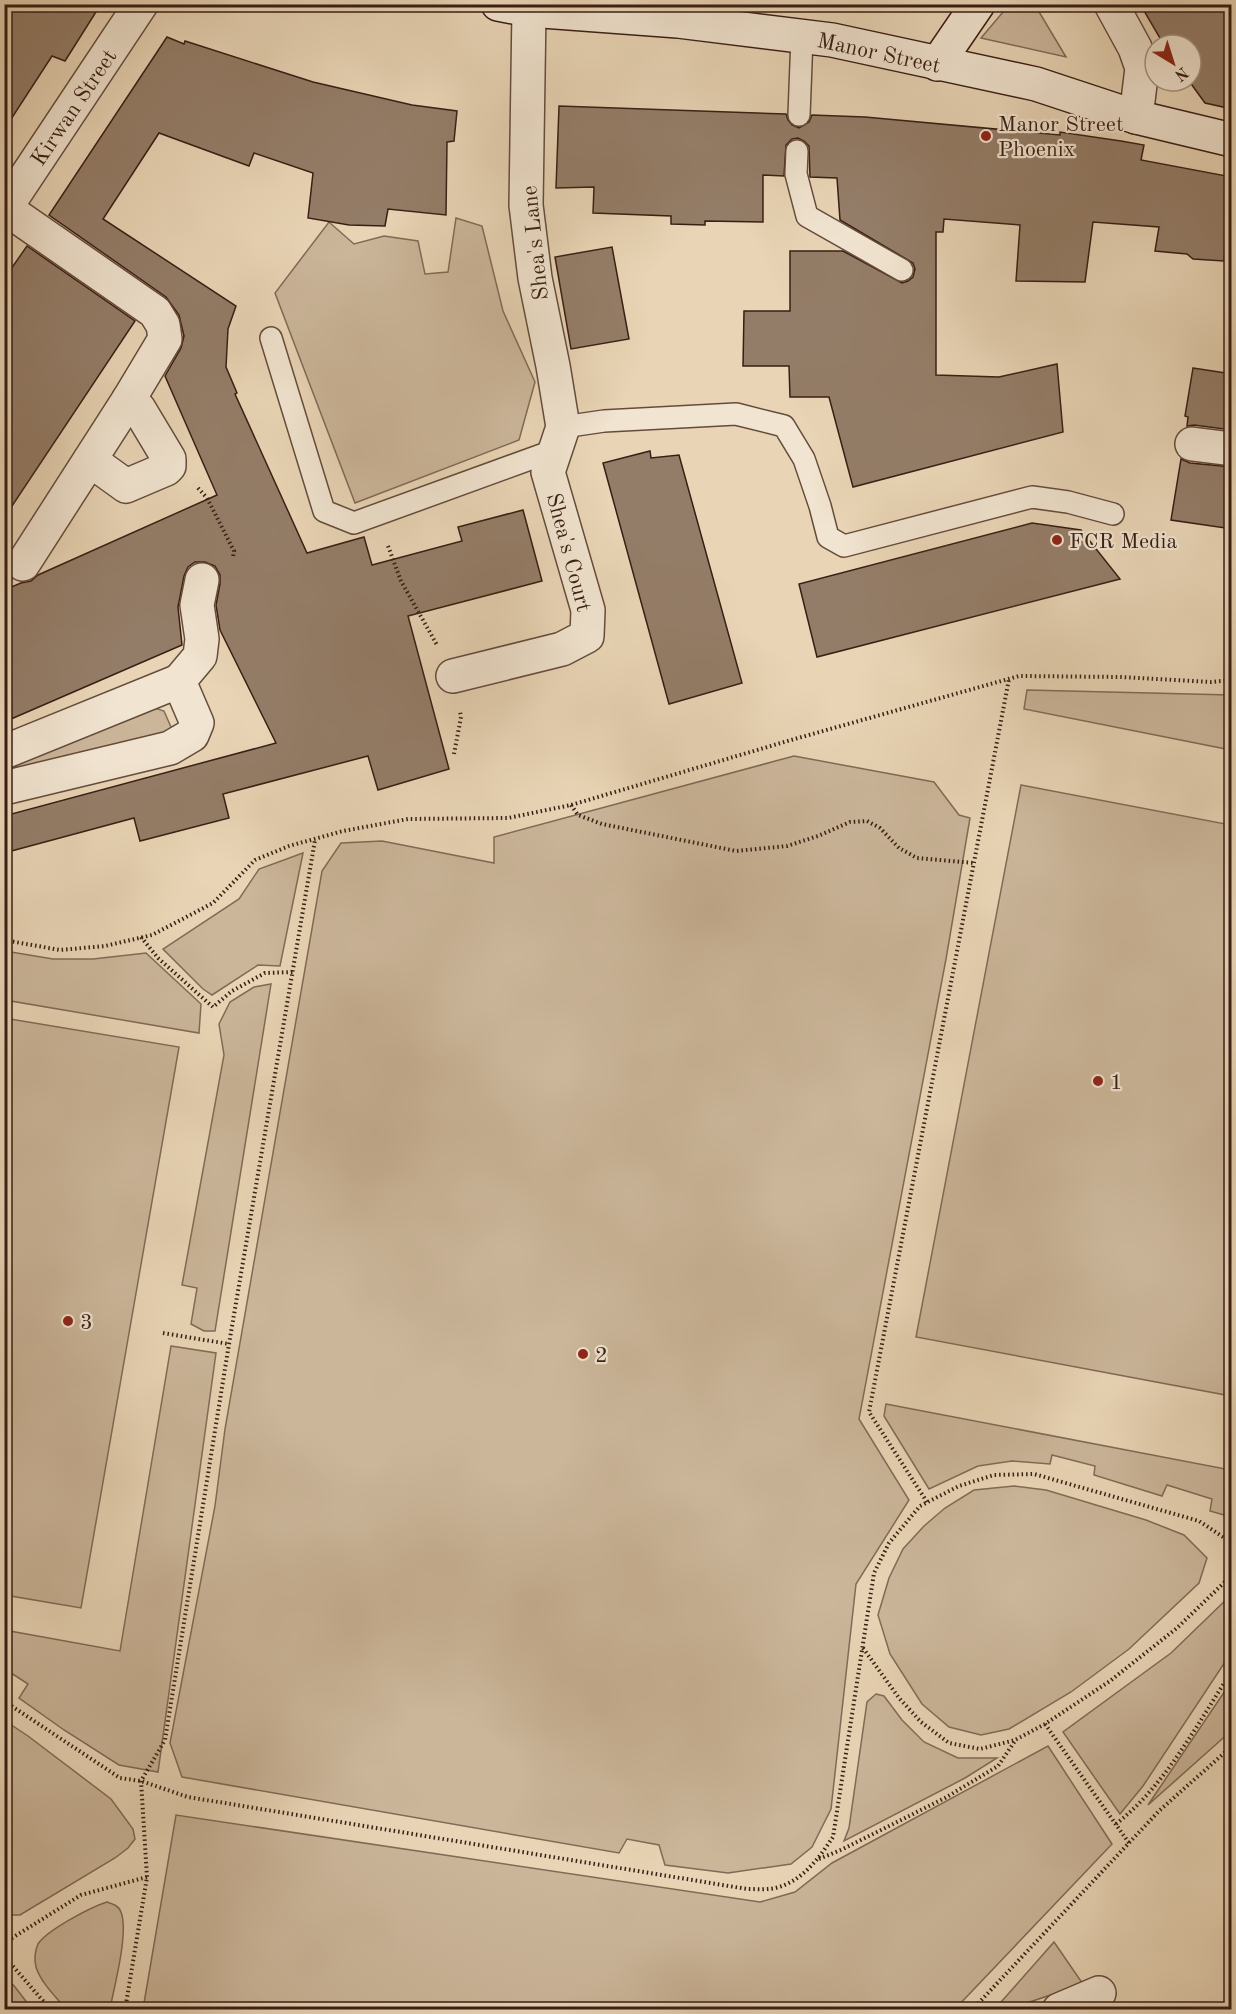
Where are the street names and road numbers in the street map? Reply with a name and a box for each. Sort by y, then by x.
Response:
street label: Manor Street [815,30,942,78]
street label: Kirwan Street [28,46,122,170]
street label: Shea's Lane [519,184,553,301]
street label: Shea's Court [542,491,594,614]

